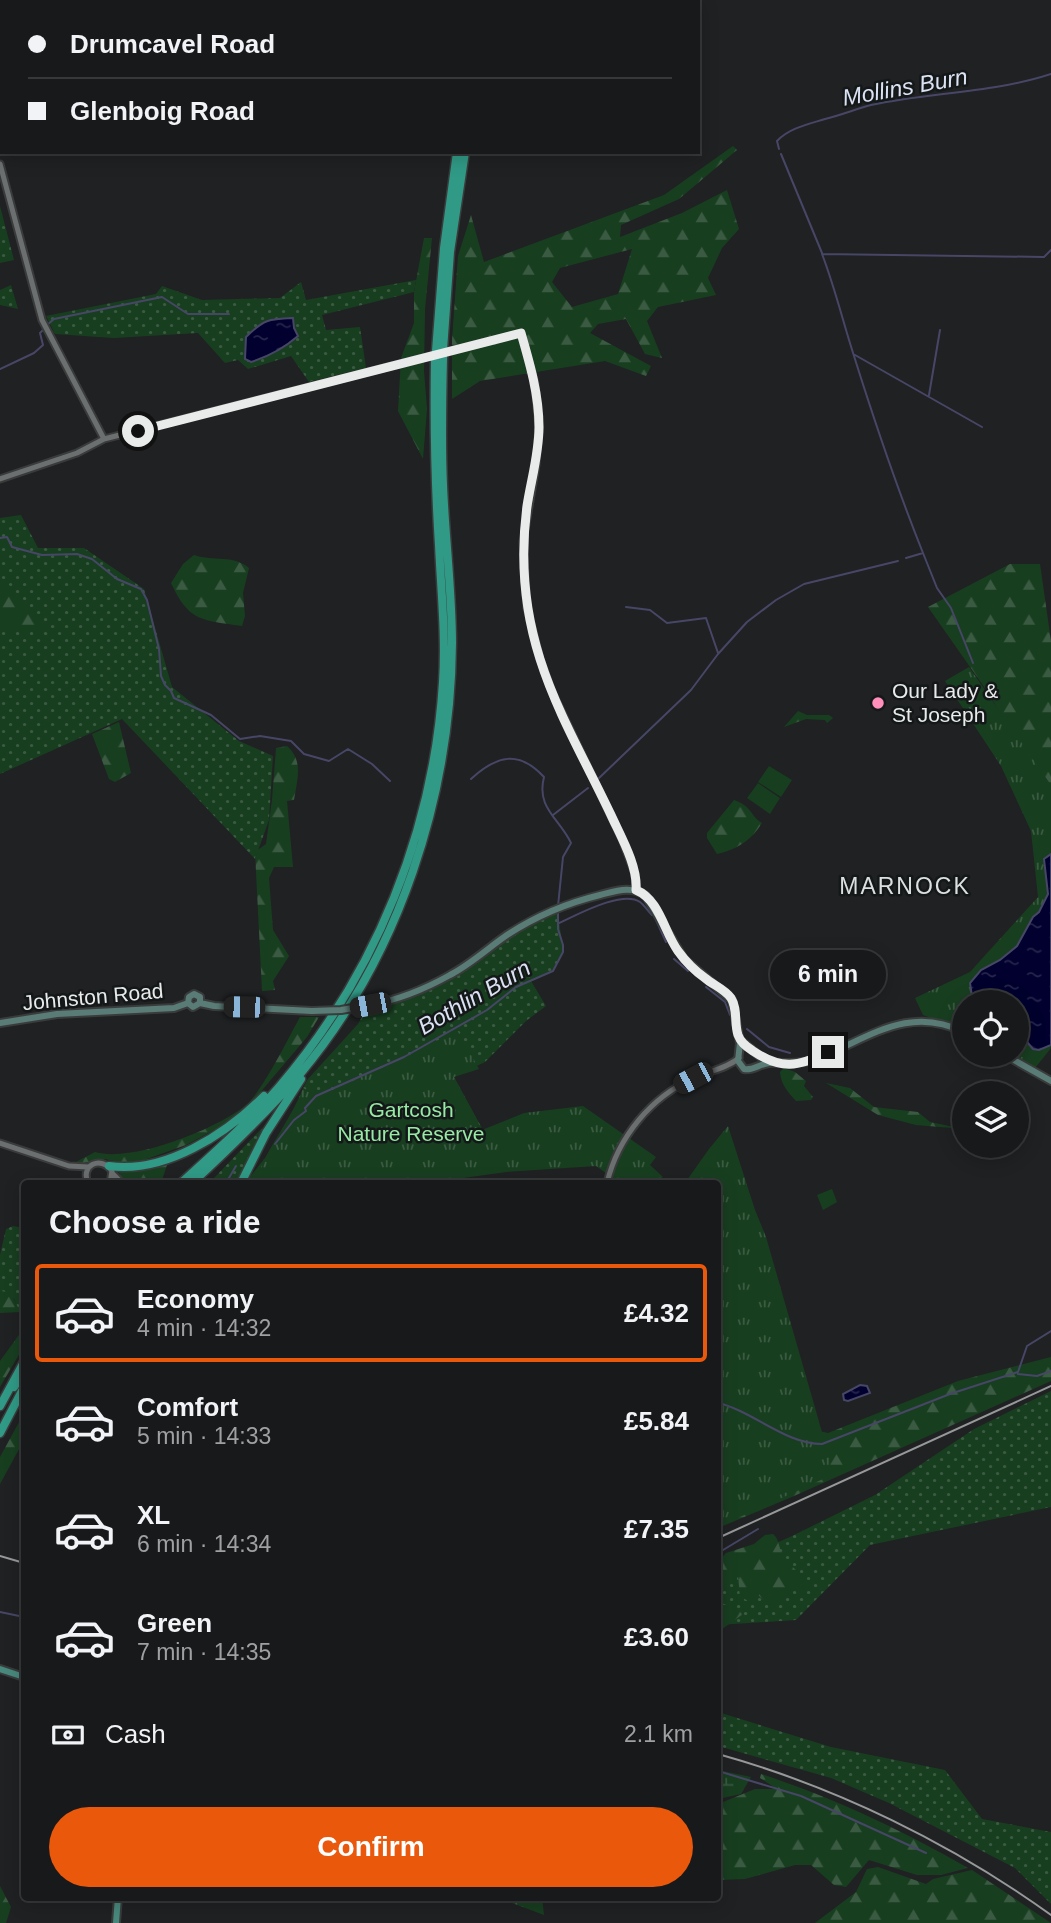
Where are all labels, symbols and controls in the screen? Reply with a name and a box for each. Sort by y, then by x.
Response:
text: Drumcavel Road [70,29,275,59]
water label: Mollins Burn [840,63,970,111]
text: Glenboig Road [70,96,255,126]
route start [122,415,154,447]
place label: Our Lady & St Joseph [892,679,998,726]
marker: Our Lady & St Joseph [870,695,886,711]
district label: MARNOCK [839,873,971,899]
callout: 6 min [770,950,886,1000]
water label: Bothlin Burn [413,954,535,1040]
text: 6 min [798,961,858,987]
street label: Johnston Road [22,979,164,1014]
map controls [952,990,1029,1158]
button: locate [952,990,1029,1067]
car [348,991,393,1019]
car [223,996,266,1018]
route end [812,1036,844,1068]
car [670,1059,717,1097]
button: layers [952,1081,1029,1158]
park label: Gartcosh Nature Reserve [337,1098,485,1145]
text: Choose a ride [49,1204,261,1240]
icon: car [53,1282,116,1345]
text: Economy [137,1284,254,1314]
text: £4.32 [624,1298,689,1328]
text: 4 min · 14:32 [137,1315,271,1341]
icon: car [53,1390,116,1453]
text: Comfort [137,1392,238,1422]
text: £5.84 [624,1406,689,1436]
text: 5 min · 14:33 [137,1423,271,1449]
icon: car [53,1498,116,1561]
text: XL [137,1500,170,1530]
text: £7.35 [624,1514,689,1544]
text: 6 min · 14:34 [137,1531,271,1557]
icon: car [53,1606,116,1669]
text: Green [137,1608,212,1638]
text: £3.60 [624,1622,689,1652]
text: 7 min · 14:35 [137,1639,271,1665]
icon: cash [49,1716,87,1754]
text: Cash [105,1719,166,1749]
text: 2.1 km [624,1721,693,1747]
button: Confirm [49,1807,693,1887]

